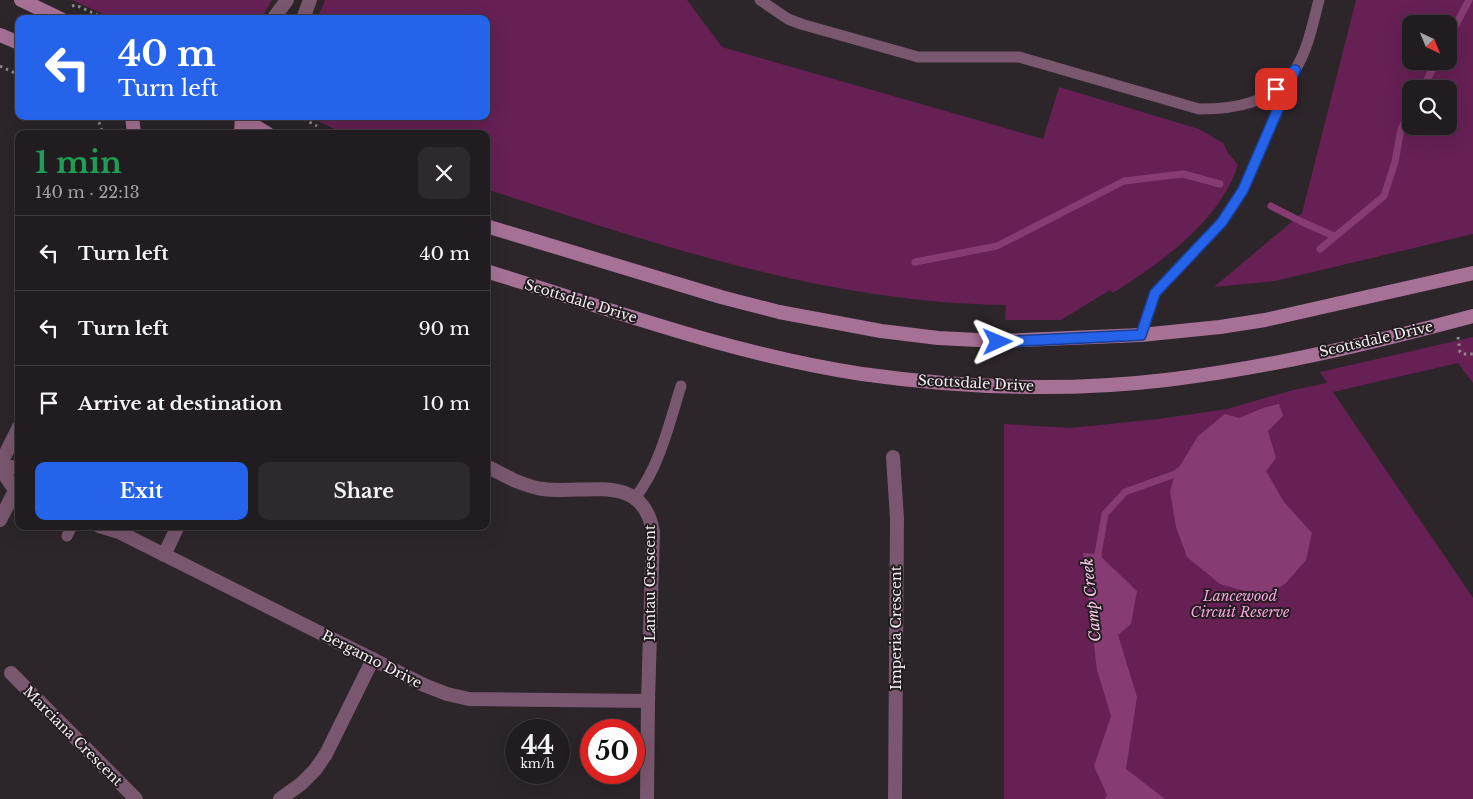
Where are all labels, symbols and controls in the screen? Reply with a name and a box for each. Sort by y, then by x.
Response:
north arrow [1402,15,1458,70]
map controls [1402,15,1457,135]
text: 40 m [118,32,216,75]
icon: left [35,35,100,100]
pin [1255,68,1297,110]
text: Turn left [118,75,218,102]
icon: arrive [1262,75,1290,103]
button: search [1402,80,1457,135]
text: 1 min [35,144,122,181]
button: close [418,147,470,199]
text: 140 m · 22:13 [35,182,140,202]
icon: left [35,239,63,267]
text: Turn left [78,242,169,265]
text: 40 m [419,242,470,265]
street label: Scottsdale Drive [523,275,639,327]
icon: left [35,314,63,342]
position arrow [971,315,1023,367]
text: Turn left [78,317,169,340]
text: 90 m [418,317,470,340]
street label: Scottsdale Drive [1317,317,1435,361]
street label: Scottsdale Drive [917,371,1035,395]
icon: arrive [35,389,63,417]
text: Arrive at destination [78,392,282,415]
text: 10 m [422,392,470,415]
button: Exit [35,462,248,520]
button: Share [258,462,470,520]
street label: Lantau Crescent [641,524,659,641]
water label: Camp Creek [1077,557,1105,643]
street label: Imperia Crescent [887,565,905,690]
park label: Lancewood Circuit Reserve [1191,587,1290,621]
street label: Bergamo Drive [319,626,425,692]
street label: Marciana Crescent [19,682,127,790]
speed limit sign: 50 [580,719,645,784]
text: 44 [521,730,554,761]
text: km/h [520,756,555,771]

